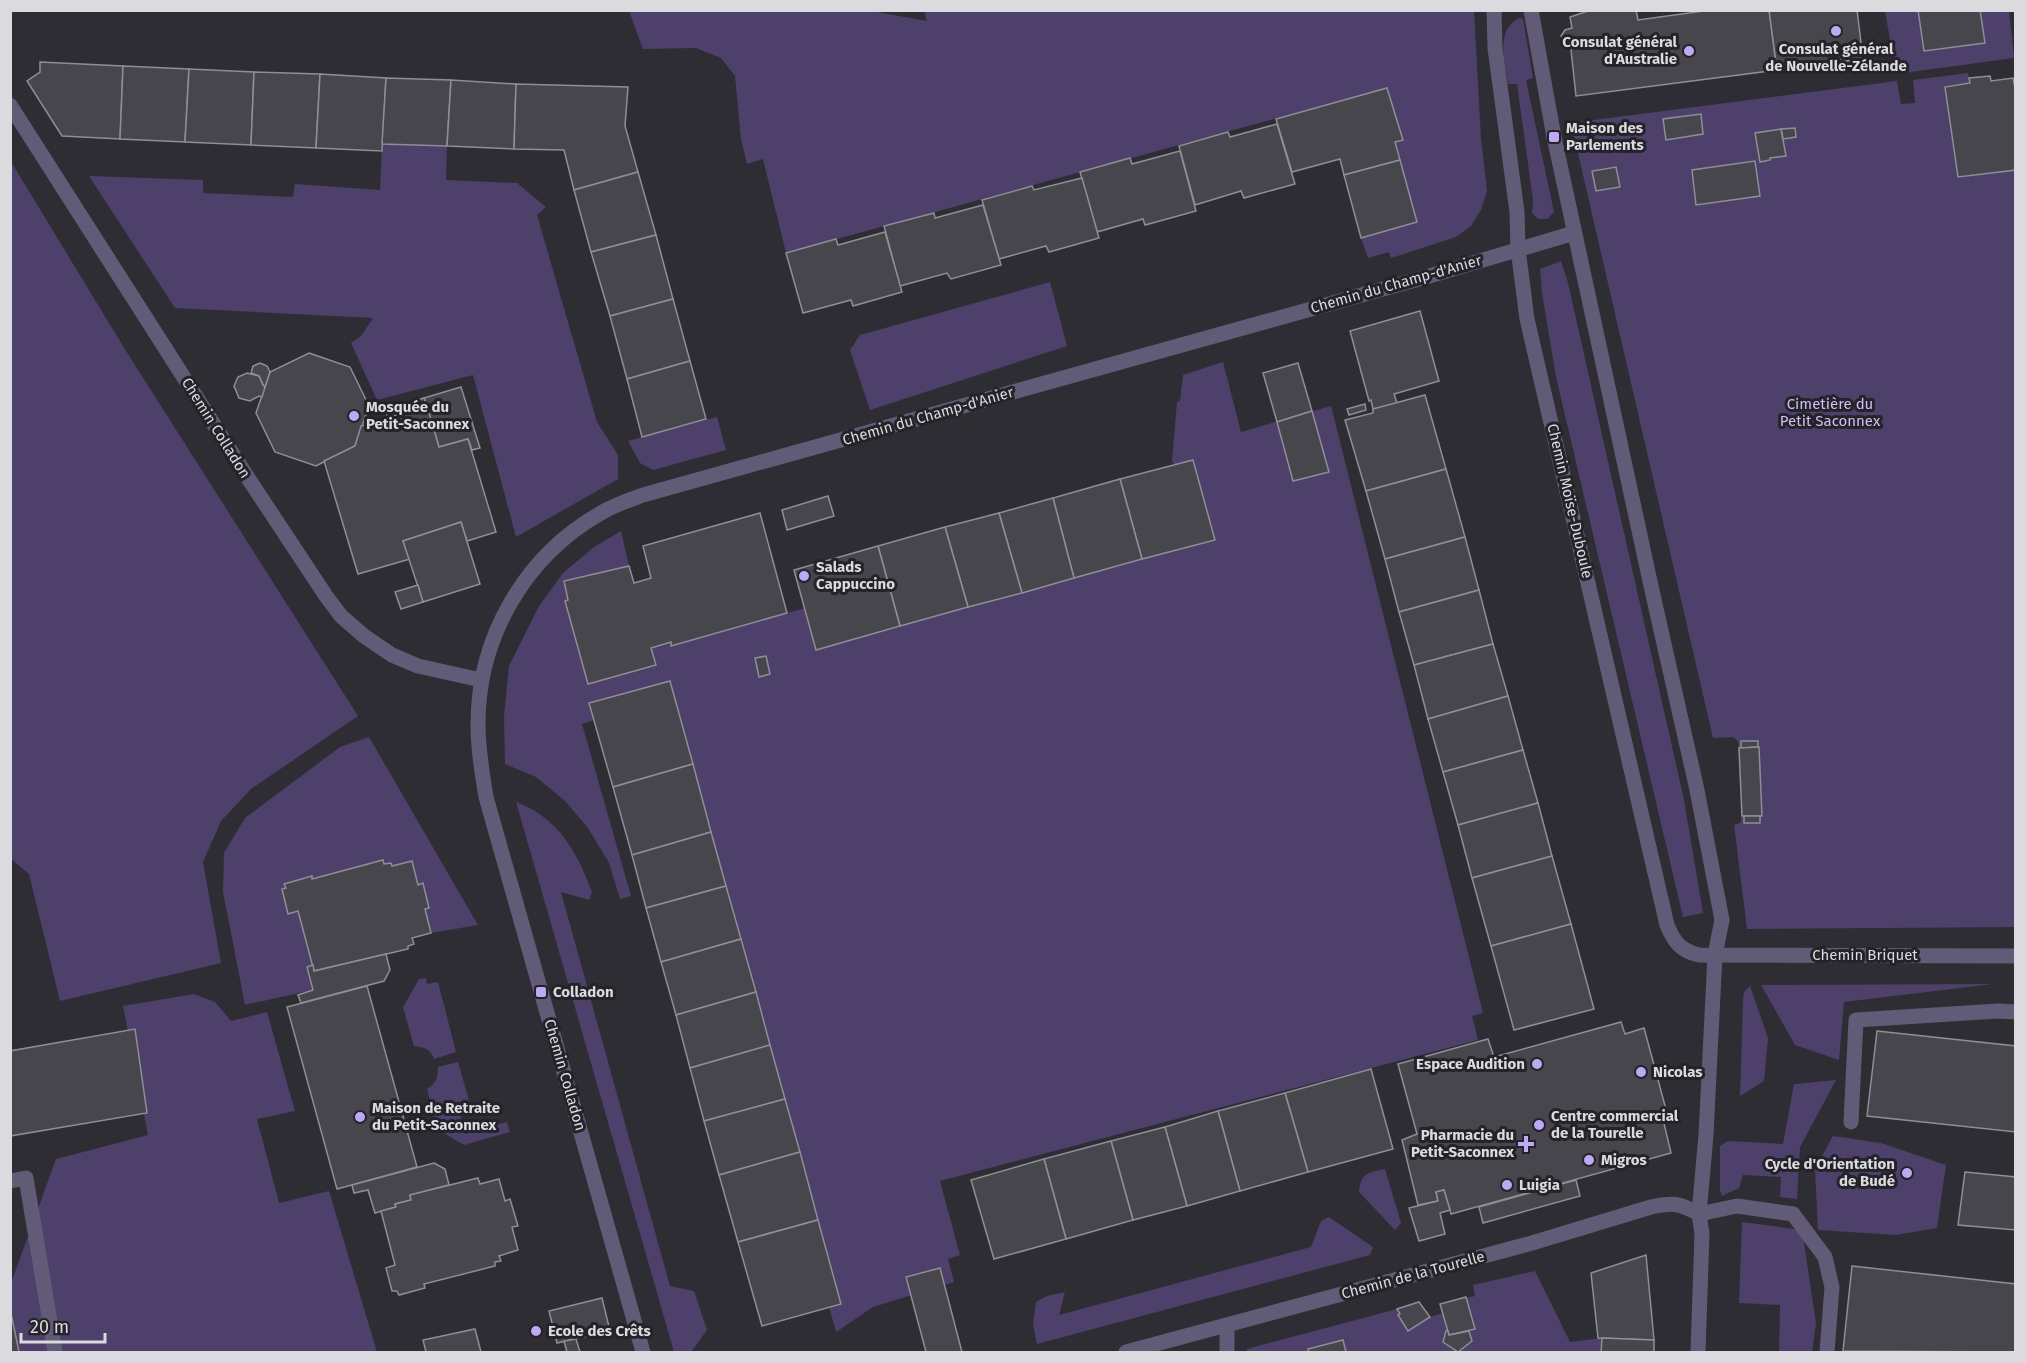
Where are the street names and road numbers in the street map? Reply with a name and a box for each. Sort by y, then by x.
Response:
street label: Chemin du Champ-d'Anier [1308,251,1484,317]
street label: Chemin Colladon [178,374,254,482]
street label: Chemin du Champ-d'Anier [840,383,1016,449]
street label: Chemin Moïse-Duboule [1543,422,1597,580]
street label: Chemin Briquet [1812,946,1918,964]
street label: Chemin Colladon [540,1017,590,1133]
street label: Chemin de la Tourelle [1339,1247,1487,1303]

